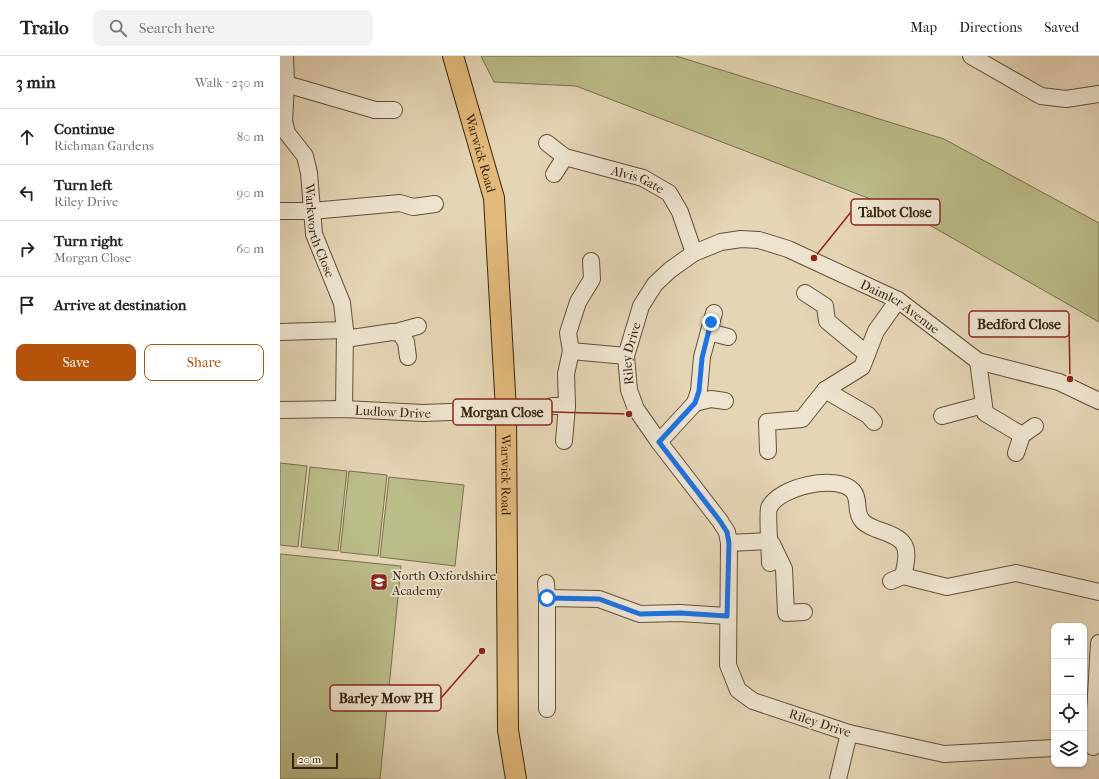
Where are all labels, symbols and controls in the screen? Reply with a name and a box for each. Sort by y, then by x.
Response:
search box [93,10,373,46]
text: Trailo [20,17,69,39]
icon: search [107,17,129,39]
text: Search here [139,19,215,37]
text: Map [910,19,937,36]
text: Directions [959,19,1022,36]
text: Saved [1044,19,1079,36]
text: 3 min [16,72,56,92]
text: Walk · 230 m [195,75,264,90]
street label: Warwick Road [462,111,500,195]
text: Continue [54,120,114,138]
icon: ahead [16,126,38,148]
text: 80 m [237,129,264,144]
text: Richman Gardens [54,138,154,153]
street label: Alvis Gate [609,162,668,197]
text: Turn left [54,176,112,194]
icon: left [16,182,38,204]
street label: Warkworth Close [302,182,338,280]
text: 90 m [236,185,264,200]
text: Riley Drive [54,194,118,209]
callout: Talbot Close [851,199,940,225]
text: Talbot Close [857,204,932,221]
text: Turn right [54,232,123,250]
icon: right [16,238,38,260]
text: 60 m [236,241,264,256]
text: Morgan Close [54,250,131,265]
street label: Daimler Avenue [858,276,943,337]
icon: arrive [16,294,38,316]
text: Arrive at destination [54,296,186,314]
callout: Bedford Close [969,311,1069,337]
route end [702,313,720,331]
text: Bedford Close [977,316,1061,333]
street label: Riley Drive [618,319,644,386]
button: Save [16,344,136,381]
button: Share [144,344,264,381]
callout: Morgan Close [453,399,552,425]
street label: Ludlow Drive [354,402,432,421]
text: Morgan Close [459,404,544,421]
street label: Warwick Road [499,433,514,516]
place label: North Oxfordshire Academy [391,568,497,598]
school or university icon: North Oxfordshire Academy [369,572,389,592]
route start [538,589,556,607]
map controls [1051,623,1087,767]
button: + [1051,623,1087,659]
button: − [1051,659,1087,695]
callout: Barley Mow PH [330,685,441,711]
text: Barley Mow PH [339,690,433,707]
button: locate [1051,695,1087,731]
street label: Riley Drive [787,706,854,740]
button: layers [1051,731,1087,767]
scale bar [292,751,338,770]
text: 20 m [298,753,321,766]

